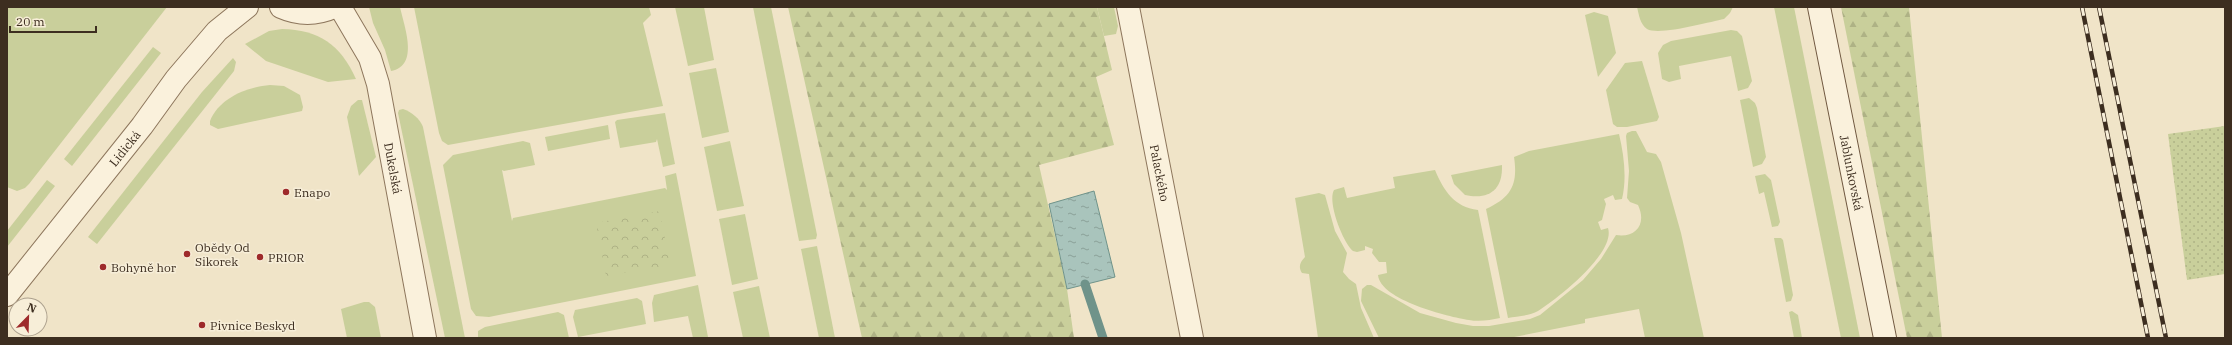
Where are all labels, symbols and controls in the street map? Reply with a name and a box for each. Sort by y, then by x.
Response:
scale bar [10,8,96,34]
text: 20 m [16,14,45,29]
street label: Lidická [105,127,144,169]
street label: Jablunkovská [1837,133,1867,212]
street label: Dukelská [381,141,406,196]
street label: Palackého [1147,143,1173,203]
place label: Enapo [294,185,330,200]
marker: Enapo [281,187,291,197]
place label: Obědy Od Sikorek [195,240,250,269]
marker: Obědy Od Sikorek [182,249,192,259]
place label: PRIOR [268,250,304,265]
marker: PRIOR [255,252,265,262]
place label: Bohyně hor [111,260,177,275]
marker: Bohyně hor [98,262,108,272]
north arrow [8,297,48,337]
text: N [25,300,39,316]
place label: Pivnice Beskyd [210,318,295,333]
marker: Pivnice Beskyd [197,320,207,330]

